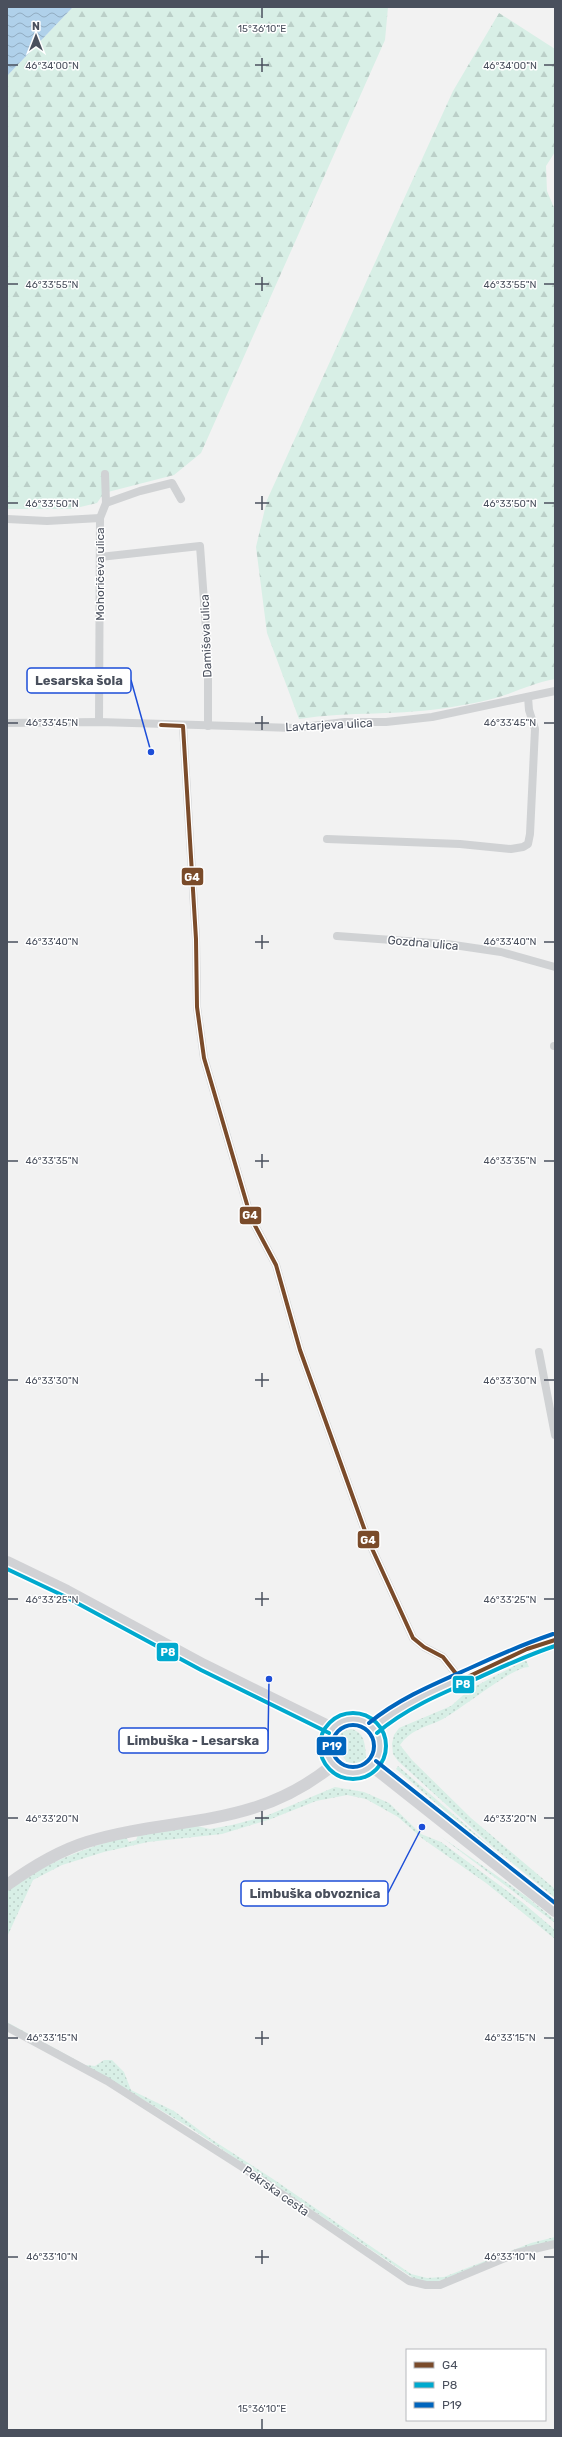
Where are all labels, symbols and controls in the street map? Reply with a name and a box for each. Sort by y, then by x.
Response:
north arrow [16,16,56,56]
text: N [32,20,40,33]
text: 15°36'10"E [238,23,286,35]
text: 46°34'00"N [25,60,79,72]
text: 46°34'00"N [483,60,537,72]
text: 46°33'55"N [26,279,78,291]
text: 46°33'55"N [484,279,536,291]
text: 46°33'50"N [25,498,79,510]
text: 46°33'50"N [483,498,537,510]
street label: Mohoričeva ulica [93,527,107,621]
street label: Damiševa ulica [198,594,214,678]
callout: Lesarska šola [27,668,131,693]
text: Lesarska šola [35,673,123,688]
street label: Lavtarjeva ulica [285,716,373,734]
text: 46°33'45"N [26,717,78,729]
text: 46°33'45"N [484,717,536,729]
line badge: G4 [181,867,204,886]
text: G4 [184,871,200,884]
street label: Gozdna ulica [387,933,459,953]
text: 46°33'40"N [25,936,79,948]
text: 46°33'40"N [483,936,537,948]
text: 46°33'35"N [26,1155,79,1167]
text: 46°33'35"N [484,1155,537,1167]
line badge: G4 [239,1206,262,1225]
text: G4 [242,1209,258,1222]
text: 46°33'30"N [25,1375,79,1387]
text: 46°33'30"N [483,1375,537,1387]
line badge: G4 [357,1530,380,1549]
text: G4 [360,1534,376,1547]
text: 46°33'25"N [26,1594,78,1606]
text: 46°33'25"N [484,1594,536,1606]
line badge: P8 [156,1642,179,1662]
text: P8 [161,1646,175,1659]
line badge: P8 [452,1675,475,1694]
text: P8 [456,1678,470,1691]
callout: Limbuška - Lesarska [119,1728,268,1753]
text: Limbuška - Lesarska [127,1733,259,1748]
line badge: P19 [316,1736,347,1756]
text: P19 [322,1740,342,1753]
text: 46°33'20"N [25,1813,79,1825]
text: 46°33'20"N [483,1813,537,1825]
callout: Limbuška obvoznica [241,1881,388,1906]
text: Limbuška obvoznica [250,1886,380,1901]
text: 46°33'15"N [26,2032,78,2044]
text: 46°33'15"N [484,2032,536,2044]
street label: Pekrska cesta [240,2163,312,2219]
text: 46°33'10"N [26,2251,78,2263]
text: 46°33'10"N [484,2251,536,2263]
legend [406,2349,546,2421]
text: G4 [442,2358,458,2372]
text: P8 [442,2378,457,2392]
text: P19 [442,2398,462,2412]
text: 15°36'10"E [238,2403,286,2415]

